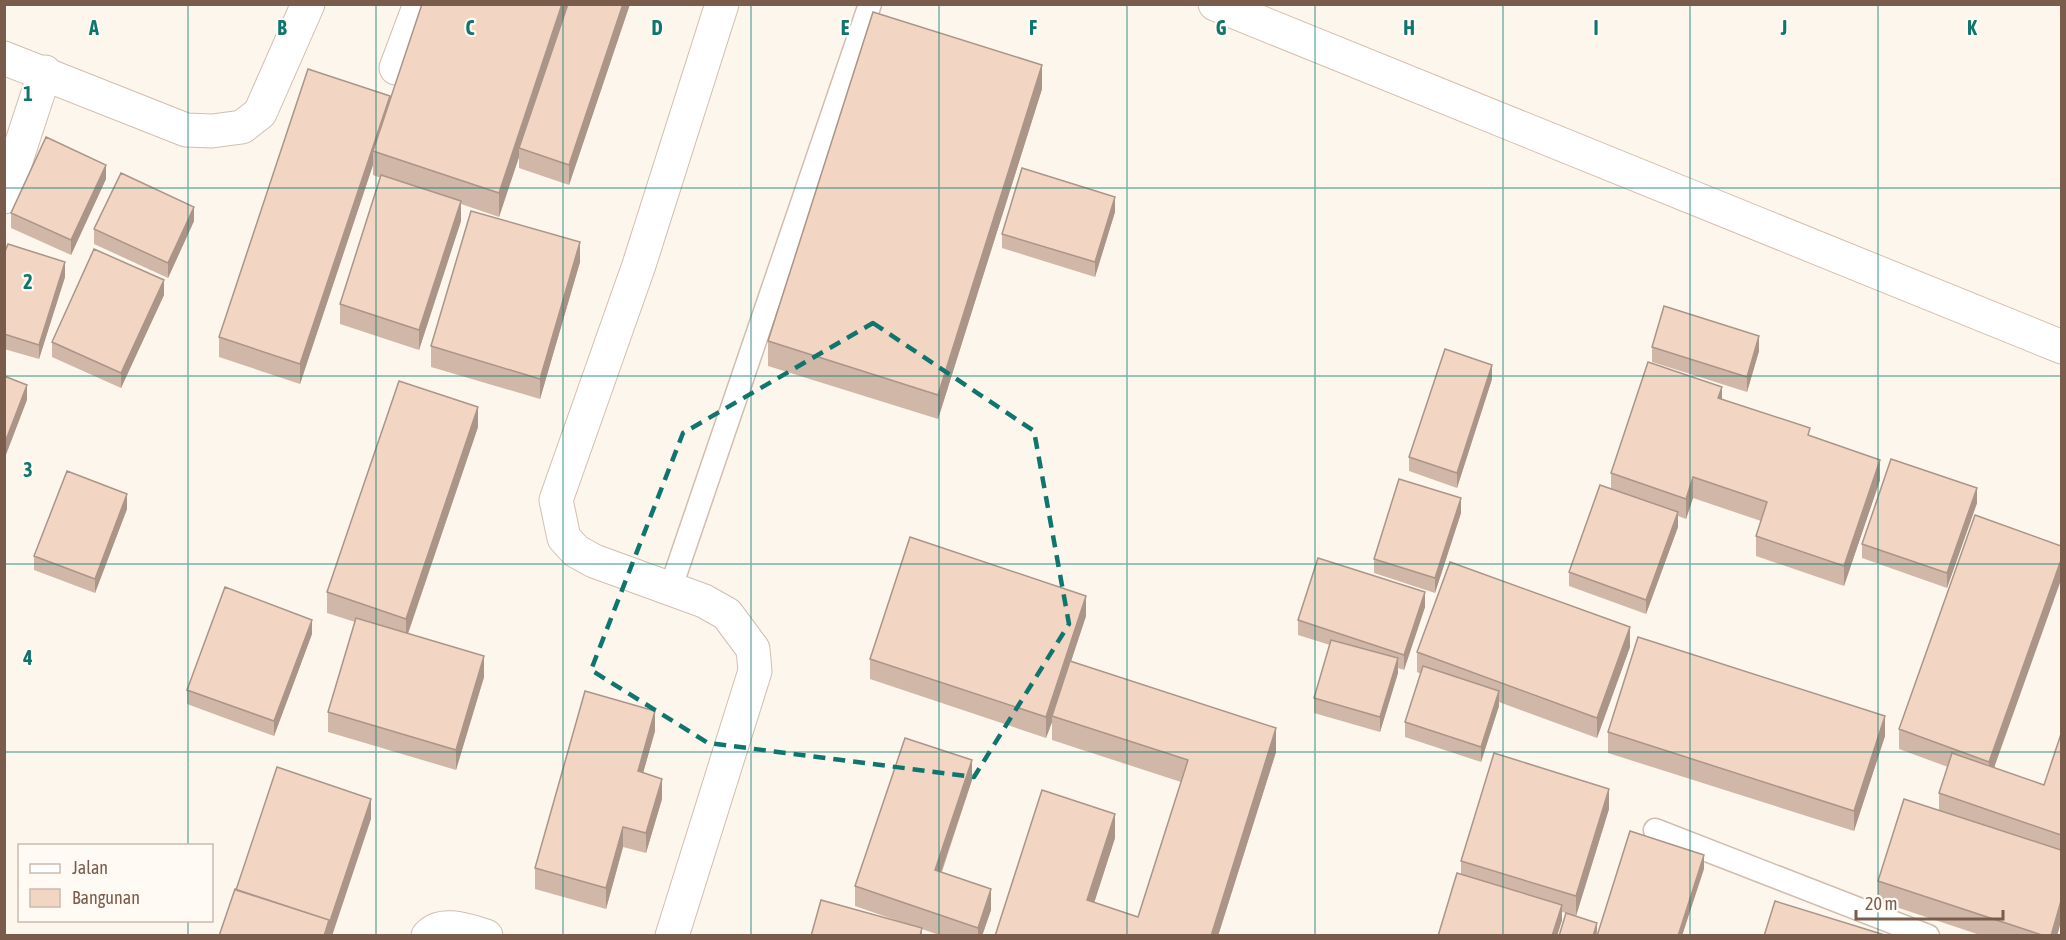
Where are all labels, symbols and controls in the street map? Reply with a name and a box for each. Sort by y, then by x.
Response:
text: A [88,16,99,39]
text: B [277,16,287,39]
text: C [466,16,475,39]
text: D [651,16,663,39]
text: E [841,16,850,39]
text: F [1029,16,1037,39]
text: G [1216,16,1227,39]
text: H [1403,16,1415,39]
text: I [1593,16,1599,39]
text: J [1780,16,1787,39]
text: K [1967,16,1977,39]
text: 1 [23,82,33,105]
text: 2 [23,270,33,293]
text: 3 [23,458,33,481]
text: 4 [22,646,33,669]
legend [18,844,213,922]
text: Jalan [72,857,108,878]
scale bar [1856,883,2003,921]
text: Bangunan [72,887,140,908]
text: 20 m [1865,893,1897,914]

